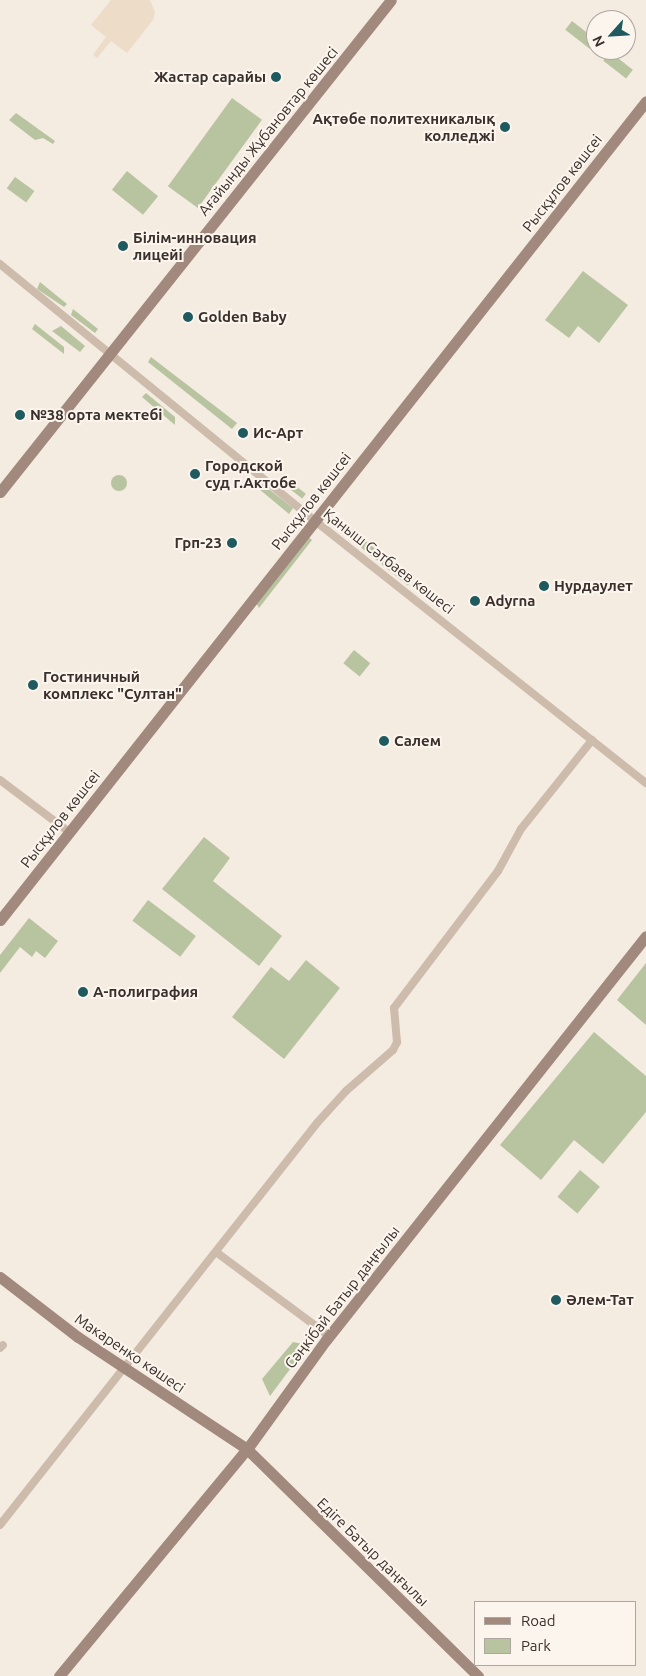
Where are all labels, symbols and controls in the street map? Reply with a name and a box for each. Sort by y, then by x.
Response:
north arrow [586,10,636,60]
text: N [589,33,608,49]
street label: Ағайынды Жұбановтар көшесі [194,43,342,219]
place label: Жастар сарайы [154,68,266,86]
marker: Жастар сарайы [270,71,282,83]
place label: Ақтөбе политехникалық колледжі [312,109,495,144]
marker: Ақтөбе политехникалық колледжі [499,121,511,133]
street label: Рысқұлов көшсеі [518,131,606,235]
place label: Білім-инновация лицейі [133,228,257,263]
marker: Білім-инновация лицейі [117,240,129,252]
place label: Golden Baby [198,308,287,326]
marker: Golden Baby [182,311,194,323]
place label: №38 орта мектебі [30,406,163,424]
marker: №38 орта мектебі [14,409,26,421]
place label: Ис-Арт [253,424,303,442]
marker: Ис-Арт [237,427,249,439]
street label: Рысқұлов көшсеі [267,449,355,553]
place label: Городской суд г.Актобе [205,456,297,491]
marker: Городской суд г.Актобе [189,468,201,480]
street label: Қаныш Сәтбаев көшесі [320,504,458,618]
place label: Грп-23 [175,534,222,552]
marker: Грп-23 [226,537,238,549]
place label: Нурдаулет [554,577,633,595]
marker: Нурдаулет [538,580,550,592]
place label: Adyrna [485,592,535,610]
marker: Adyrna [469,595,481,607]
place label: Гостиничный комплекс "Султан" [43,667,182,702]
marker: Гостиничный комплекс "Султан" [27,679,39,691]
place label: Салем [394,732,441,750]
marker: Салем [378,735,390,747]
street label: Рысқұлов көшсеі [16,767,104,871]
place label: А-полиграфия [93,983,198,1001]
marker: А-полиграфия [77,986,89,998]
street label: Сәңкібай Батыр даңғылы [281,1222,403,1372]
place label: Әлем-Тат [566,1291,634,1309]
marker: Әлем-Тат [550,1294,562,1306]
street label: Макаренко көшесі [72,1310,188,1396]
street label: Едіге Батыр даңғылы [313,1494,433,1610]
legend [473,1601,636,1666]
text: Road [521,1612,556,1629]
text: Park [521,1637,551,1654]

